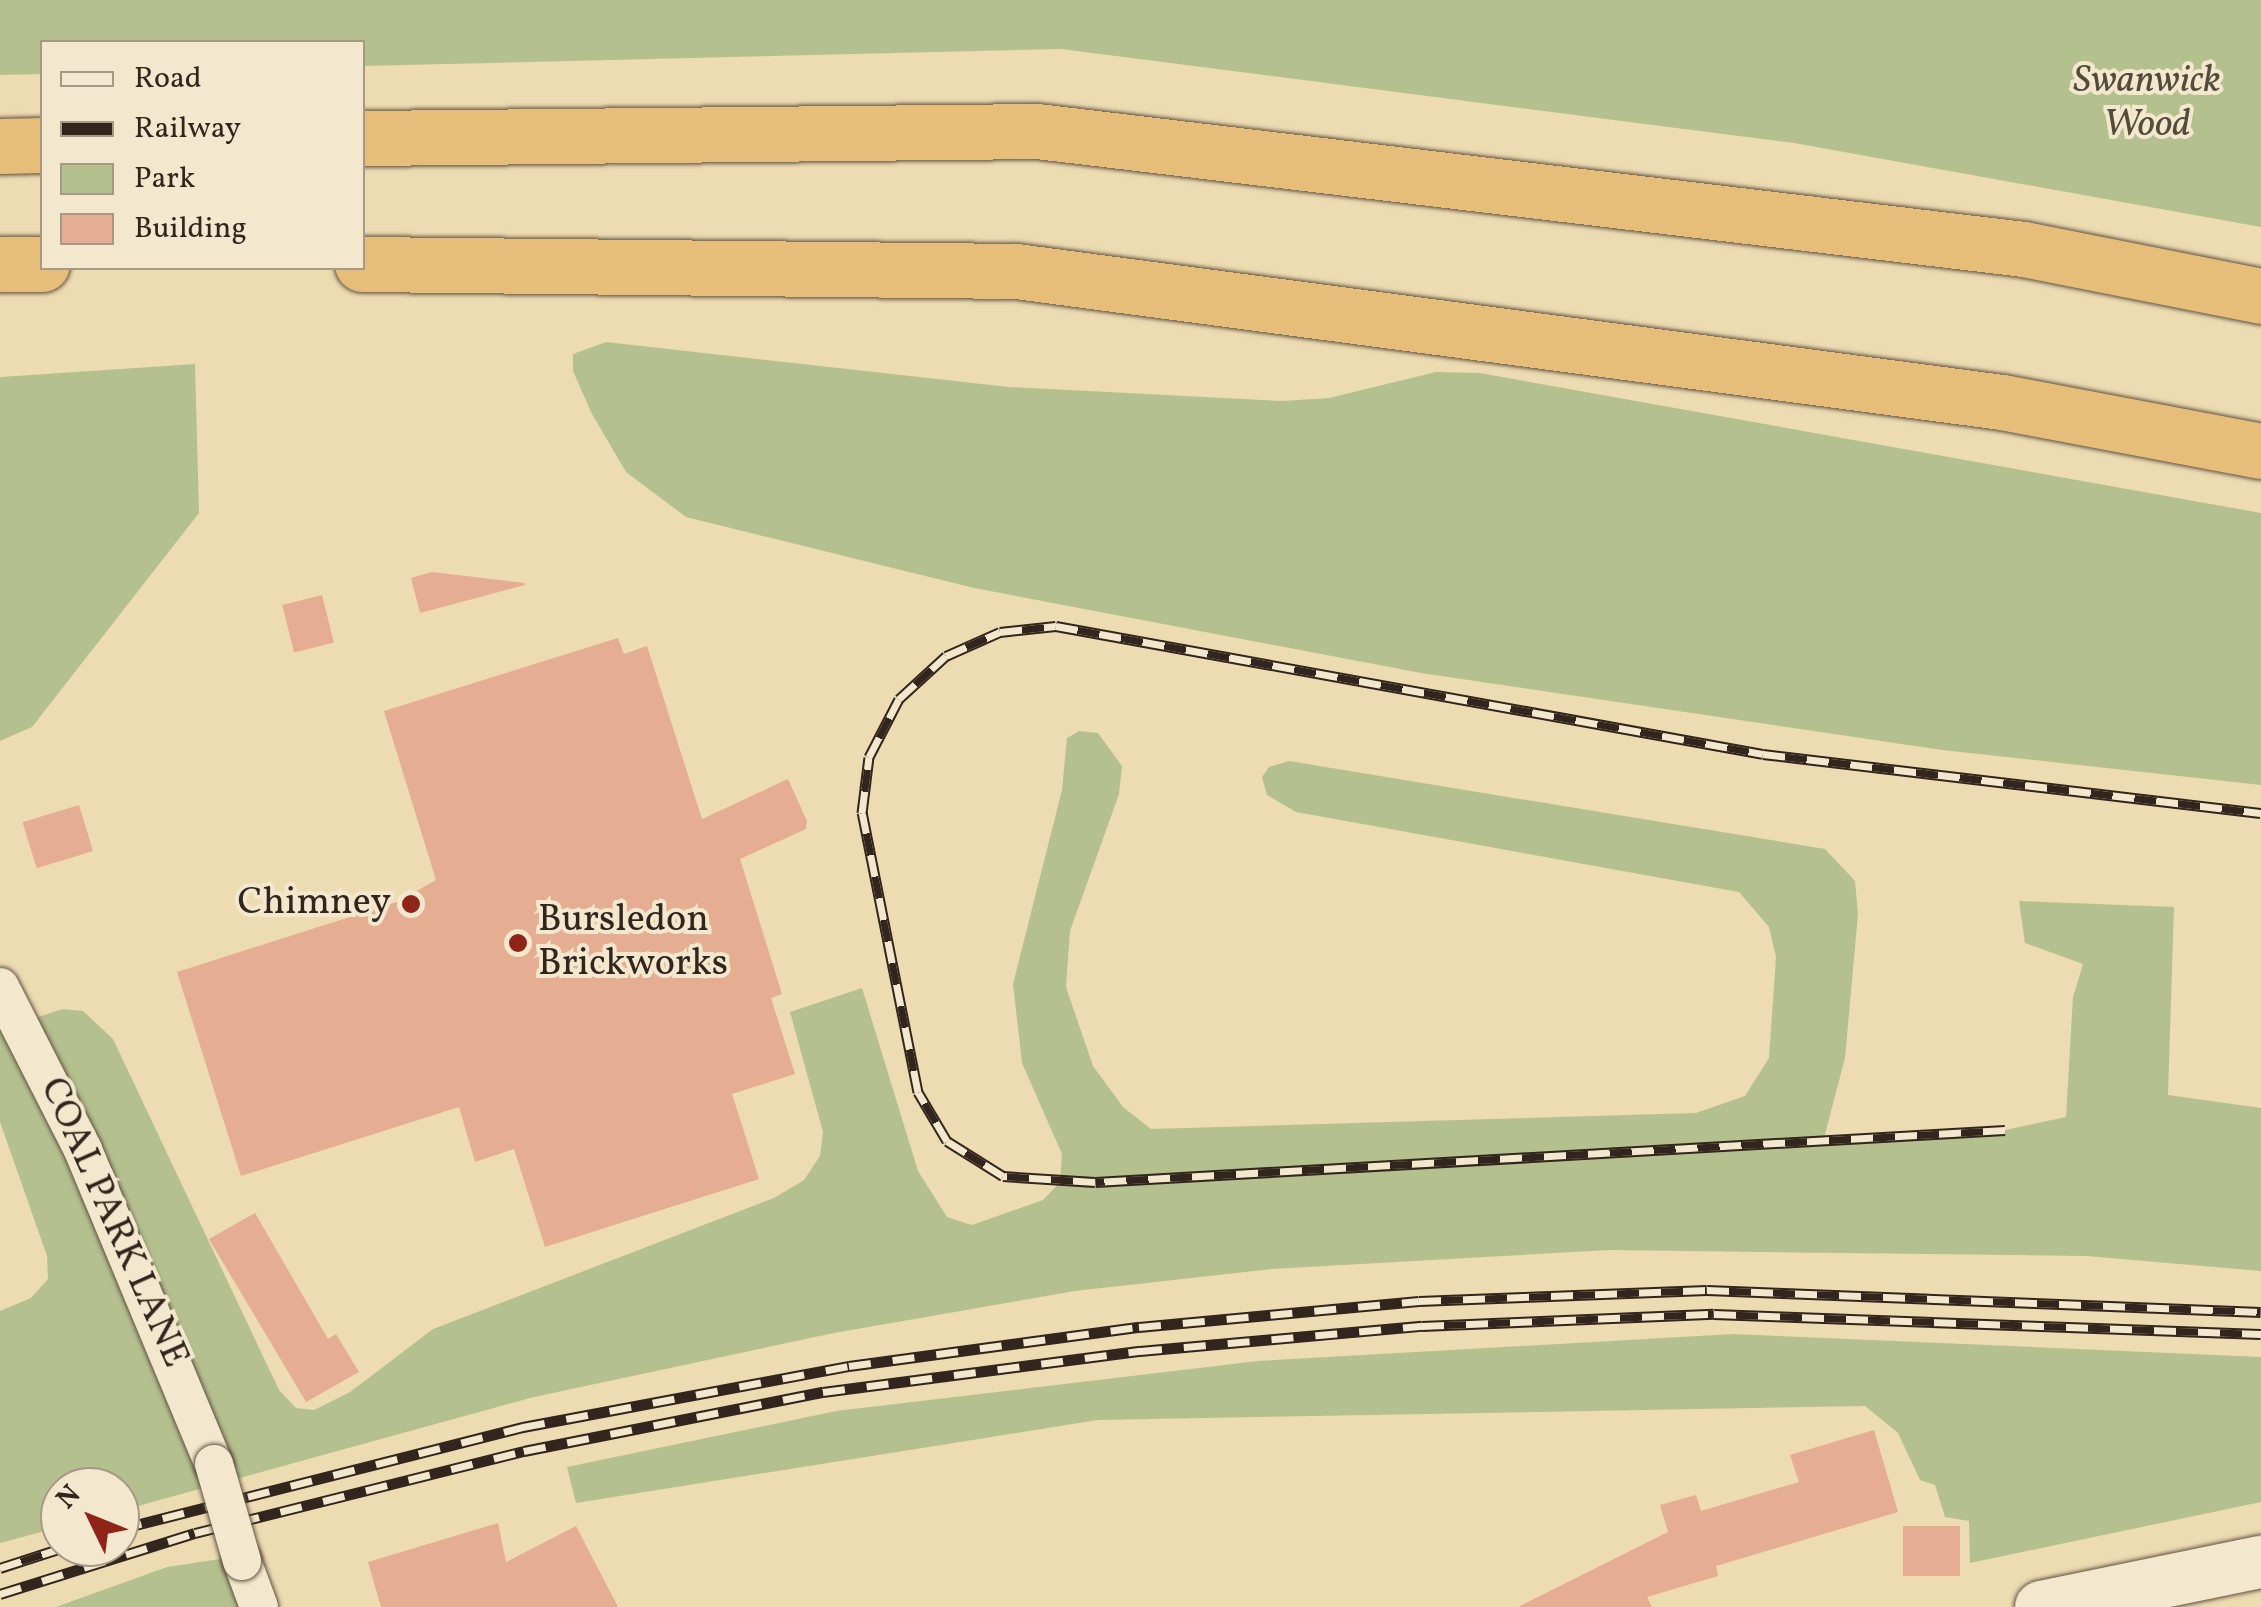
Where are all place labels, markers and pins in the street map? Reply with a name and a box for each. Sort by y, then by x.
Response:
place label: Chimney [238,881,391,927]
marker: Chimney [400,893,422,915]
place label: Bursledon Brickworks [538,898,728,988]
marker: Bursledon Brickworks [507,932,529,954]

